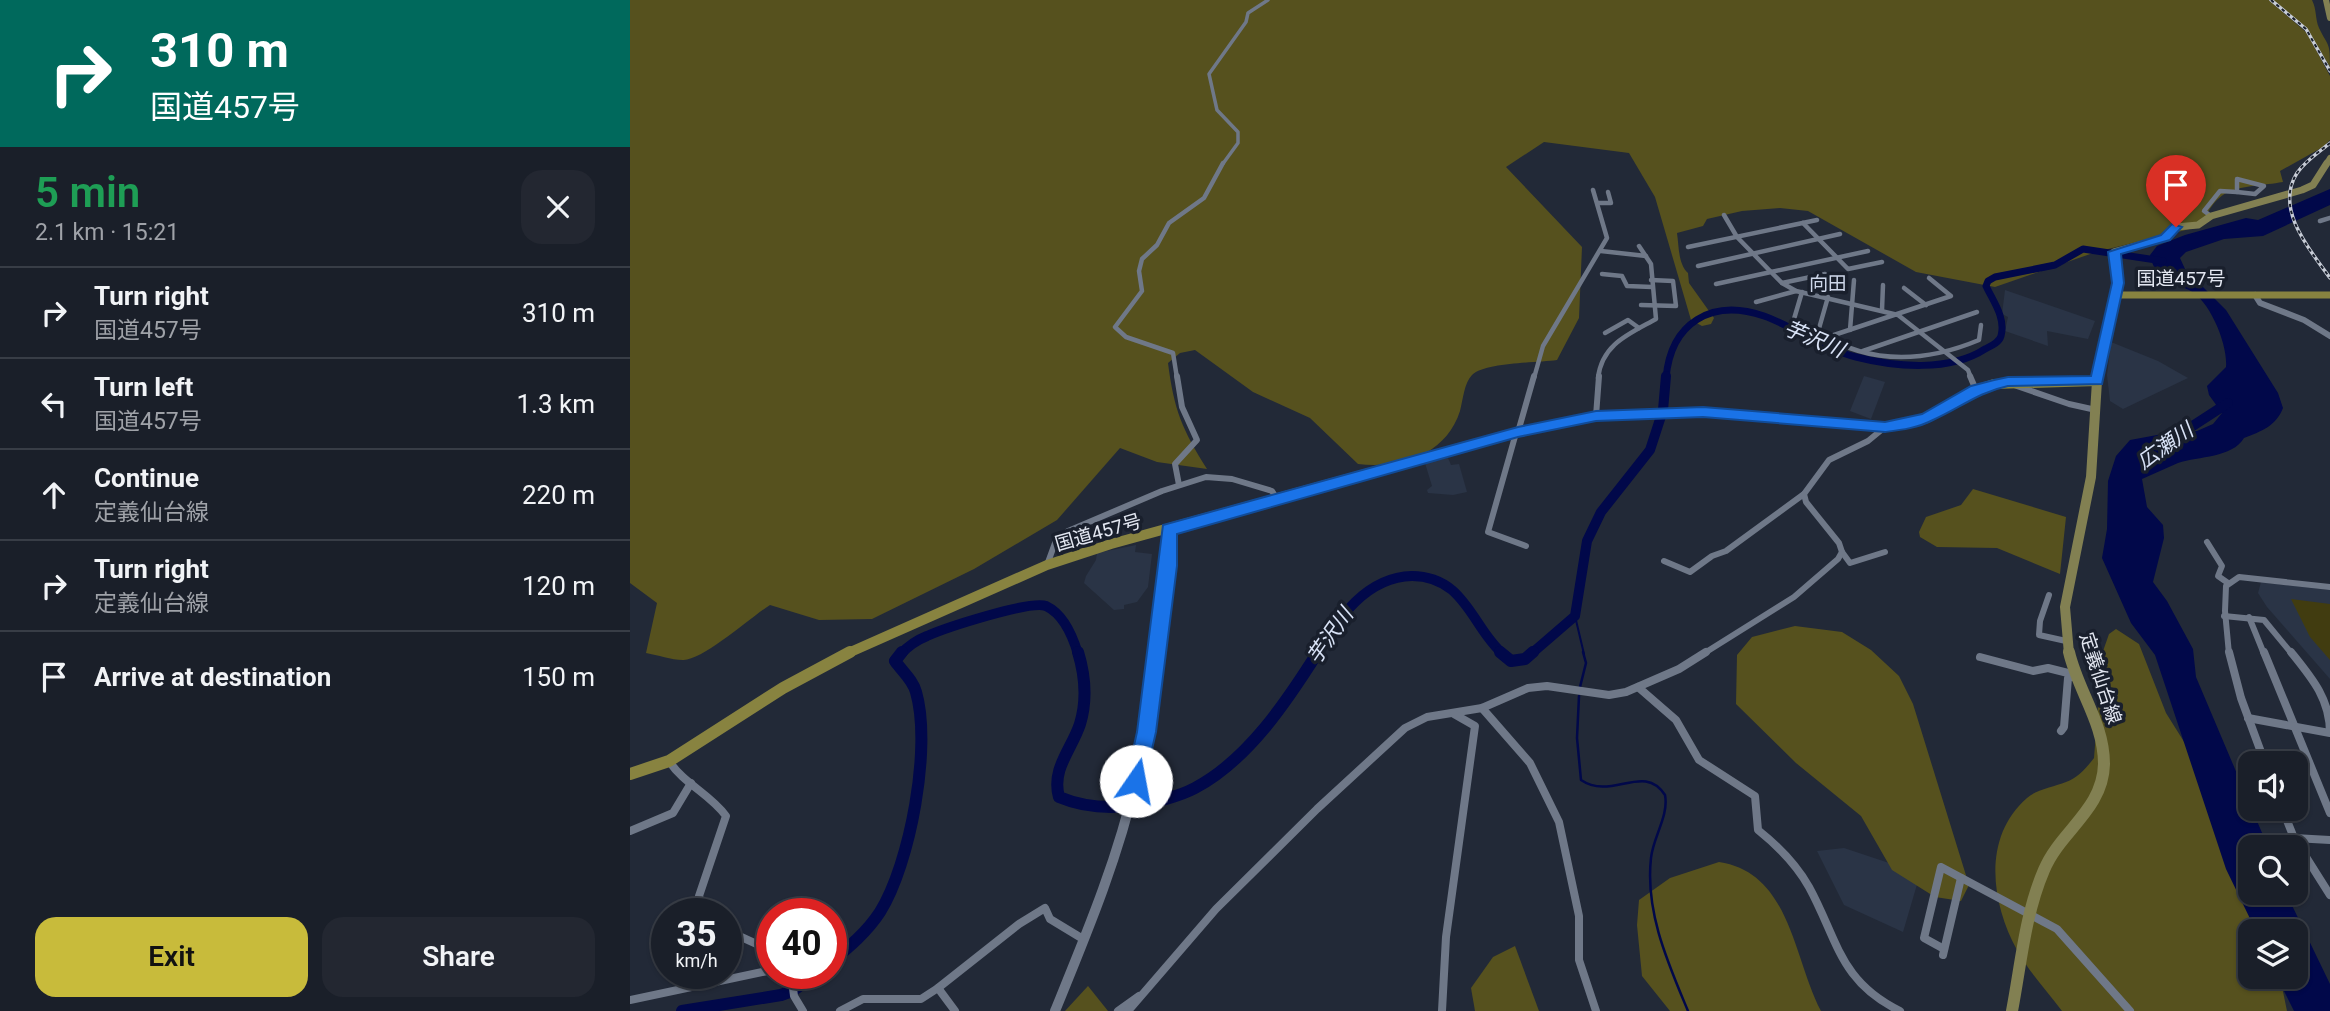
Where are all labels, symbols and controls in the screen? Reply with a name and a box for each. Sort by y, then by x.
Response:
text: 310 m [150,22,289,79]
icon: right [35,28,126,119]
text: 国道457号 [150,88,300,126]
pin [2146,155,2206,227]
icon: arrive [2157,166,2195,204]
text: 5 min [35,168,140,217]
button: close [521,170,595,244]
text: 2.1 km · 15:21 [35,219,179,246]
street label: 国道457号 [2136,267,2226,290]
district label: 向田 [1809,272,1847,295]
text: Turn right [94,281,209,311]
icon: right [35,294,73,332]
text: 310 m [522,298,595,328]
water label: 芋沢川 [1780,316,1850,363]
text: 国道457号 [94,317,202,344]
text: Turn left [94,372,193,402]
icon: left [35,385,73,423]
text: 1.3 km [516,389,595,419]
text: 国道457号 [94,408,202,435]
water label: 広瀬川 [2132,417,2199,474]
text: Continue [94,463,199,493]
icon: ahead [35,476,73,514]
text: 220 m [522,480,595,510]
text: 定義仙台線 [94,499,209,526]
street label: 国道457号 [1052,509,1144,556]
text: Turn right [94,554,209,584]
icon: right [35,567,73,605]
text: 120 m [522,571,595,601]
text: 定義仙台線 [94,590,209,617]
water label: 芋沢川 [1302,602,1359,669]
street label: 定義仙台線 [2075,629,2126,727]
icon: arrive [35,658,73,696]
text: Arrive at destination [94,662,331,692]
text: 150 m [522,662,595,692]
position arrow [1099,744,1173,818]
map controls [2238,751,2308,989]
button: sound [2238,751,2308,821]
button: search [2238,835,2308,905]
speed limit sign: 40 [756,898,847,989]
text: 35 [676,914,717,955]
button: Exit [35,917,308,997]
button: Share [322,917,595,997]
button: layers [2238,919,2308,989]
text: km/h [675,950,718,971]

